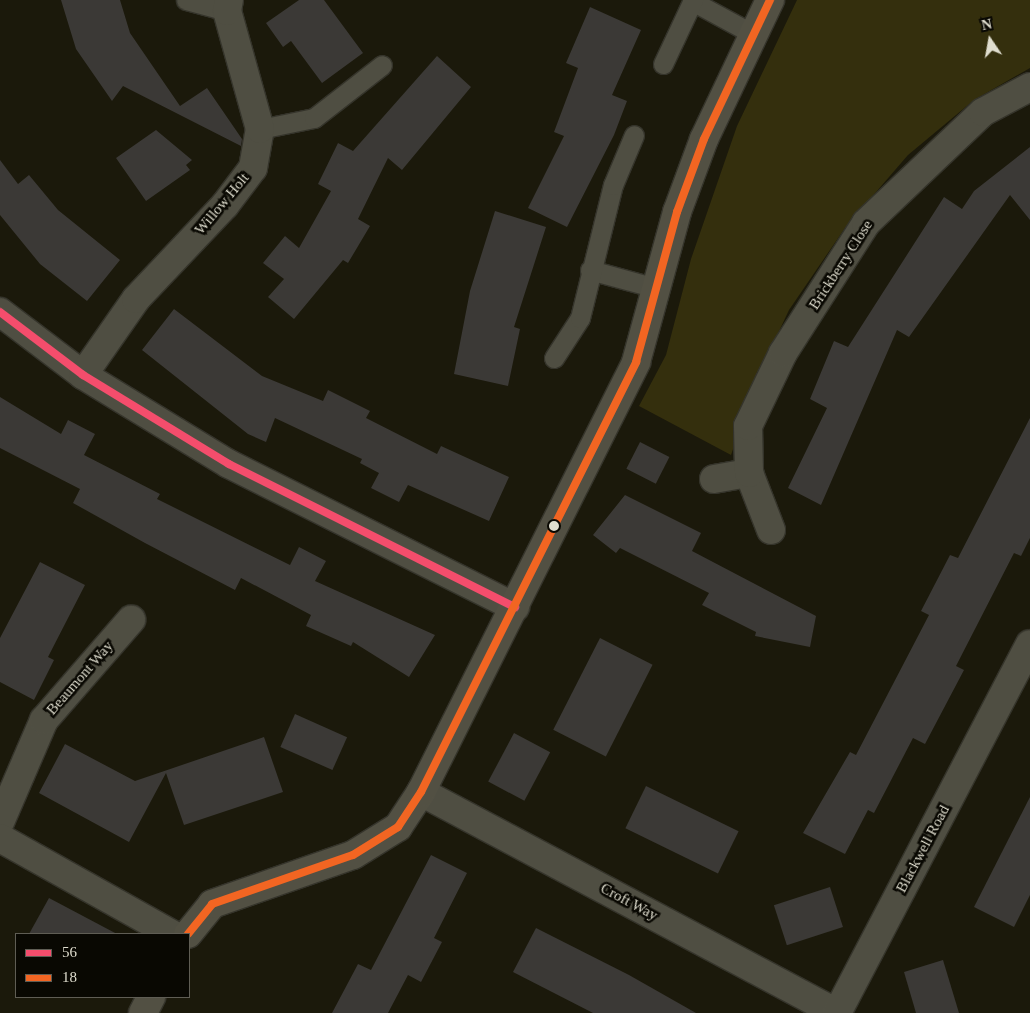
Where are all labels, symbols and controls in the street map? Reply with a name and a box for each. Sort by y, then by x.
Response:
north arrow [965,15,1015,65]
text: N [980,16,993,33]
street label: Willow Holt [191,170,253,238]
street label: Brickberry Close [805,217,877,313]
unlabelled marker [549,521,559,531]
street label: Beaumont Way [43,637,117,719]
street label: Blackwell Road [892,802,954,896]
street label: Croft Way [597,879,661,925]
legend [15,933,190,998]
text: 56 [62,944,77,960]
text: 18 [62,969,77,985]

